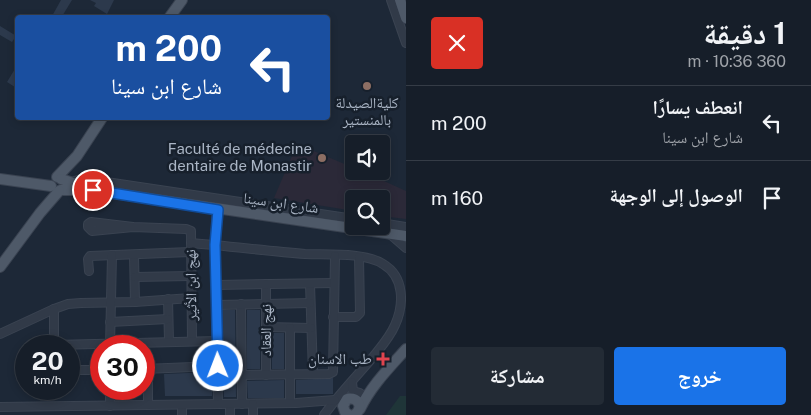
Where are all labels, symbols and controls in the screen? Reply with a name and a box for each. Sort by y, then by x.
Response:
text: 1 دقيقة [703,15,786,51]
button: close [431,17,483,69]
text: 200 m [116,28,222,69]
icon: left [240,35,305,100]
text: 360 m · 10:36 [687,52,786,71]
text: شارع ابن سينا [111,73,222,99]
marker: كليةالصيدلة بالمنستير [361,80,373,92]
place label: كليةالصيدلة بالمنستير [336,94,398,129]
text: انعطف يسارًا [653,96,743,118]
icon: left [758,109,786,137]
text: 200 m [431,112,487,134]
text: شارع ابن سينا [662,128,743,147]
map controls [345,135,390,235]
button: sound [345,135,390,180]
place label: Faculté de médecine dentaire de Monastir [168,140,312,174]
marker: Faculté de médecine dentaire de Monastir [316,152,328,164]
pin [72,169,114,211]
icon: arrive [79,176,107,204]
text: الوصول إلى الوجهة [609,184,743,206]
icon: arrive [758,184,786,212]
text: 160 m [431,187,483,209]
street label: شارع ابن سينا [242,189,320,218]
button: search [345,190,390,235]
street label: نهج ابن الأثير [181,249,202,322]
street label: نهج العقاد [257,304,276,356]
speed limit sign: 30 [90,335,155,400]
position arrow [191,339,243,391]
text: 20 [32,346,64,376]
button: مشاركة [431,347,604,405]
button: خروج [614,347,786,405]
place label: طب الاسنان [308,350,372,369]
marker: طب الاسنان [376,352,390,366]
text: km/h [33,373,62,387]

